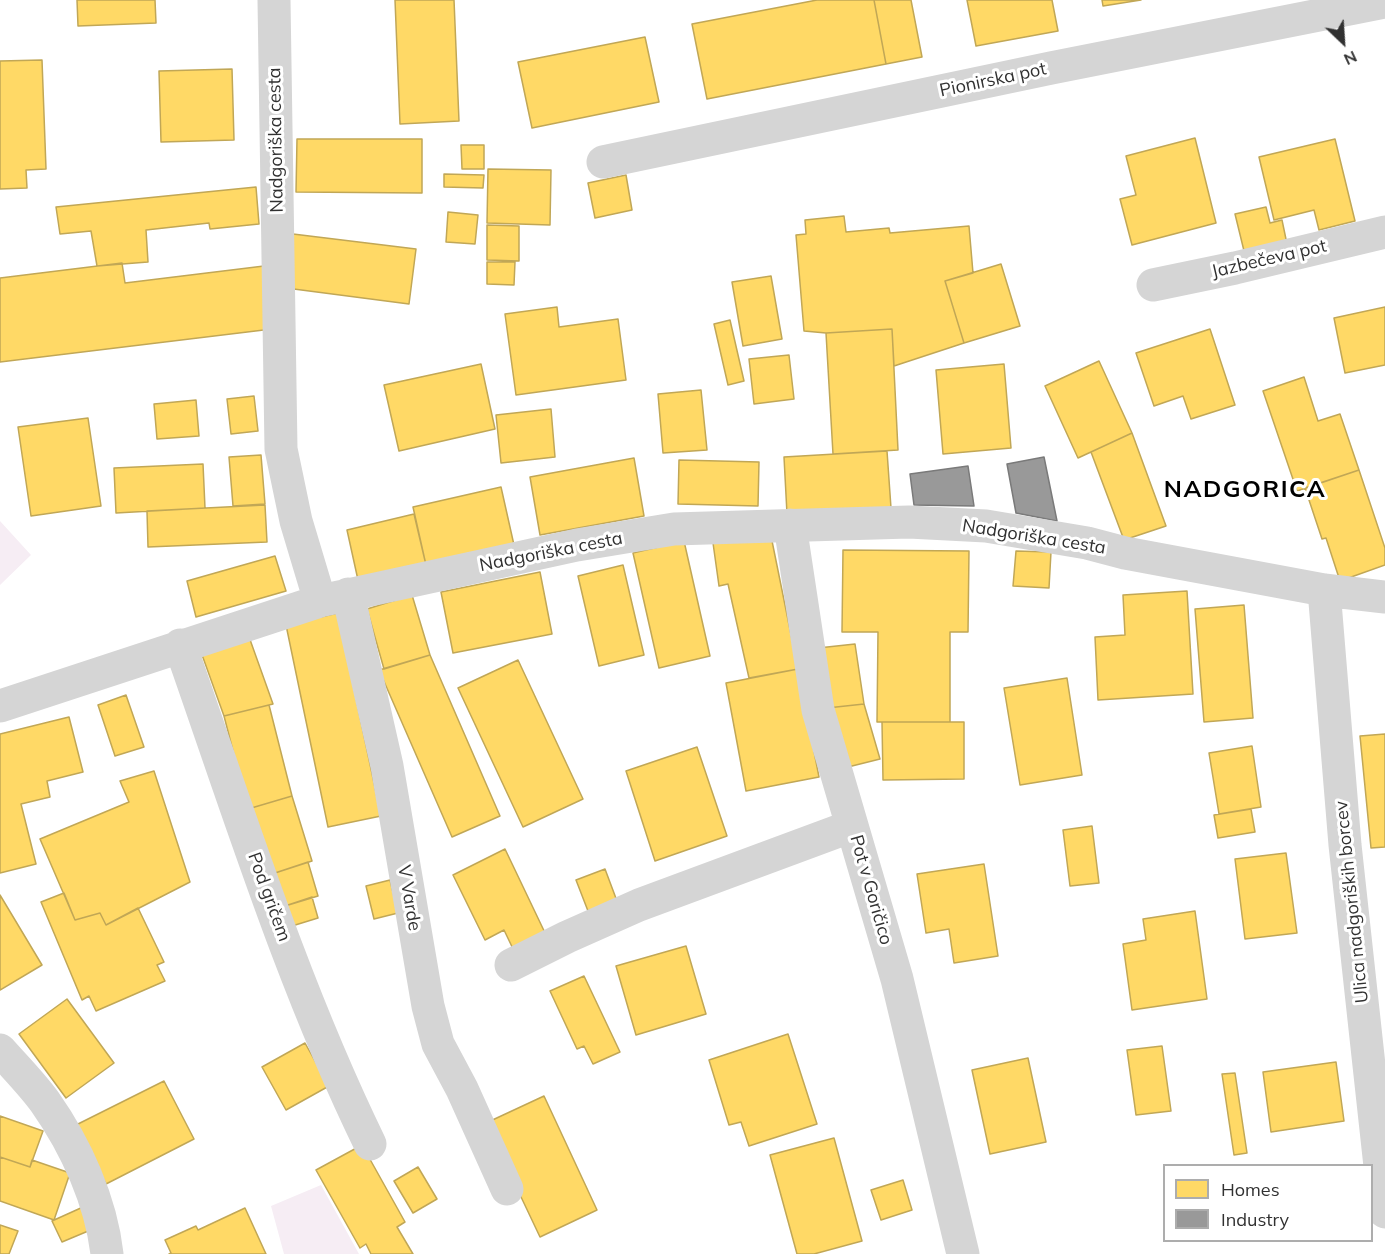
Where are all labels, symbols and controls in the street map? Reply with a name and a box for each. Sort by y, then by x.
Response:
north arrow [1313,12,1373,72]
text: N [1341,47,1360,70]
street label: Pionirska pot [938,58,1048,102]
street label: Nadgoriška cesta [264,67,288,213]
street label: Jazbečeva pot [1209,235,1329,283]
district label: NADGORICA [1164,476,1326,504]
street label: Nadgoriška cesta [961,515,1107,559]
street label: Nadgoriška cesta [478,528,624,576]
street label: Ulica nadgoriških borcev [1331,800,1373,1004]
street label: Pot v Goričico [845,833,897,947]
street label: Pod gričem [243,850,295,944]
street label: V Varde [393,863,425,933]
legend [1163,1164,1373,1242]
text: Homes [1221,1178,1280,1201]
text: Industry [1221,1208,1289,1231]

